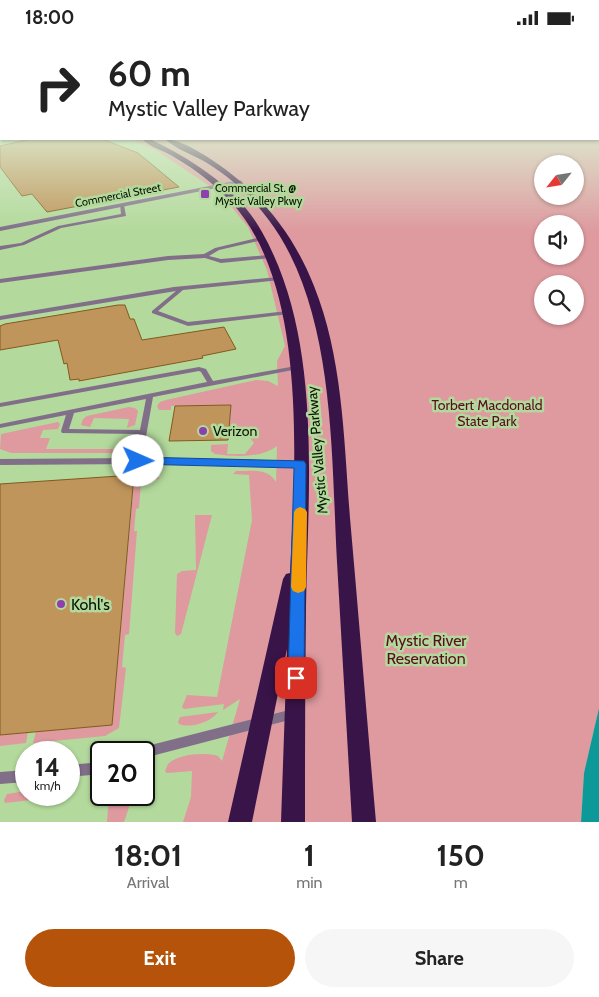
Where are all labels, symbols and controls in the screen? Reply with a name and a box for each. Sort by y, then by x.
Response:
text: 18:00 [25,6,75,29]
text: 60 m [108,52,191,95]
icon: right [25,55,90,120]
text: Mystic Valley Parkway [108,95,310,122]
north arrow [534,155,584,205]
map controls [534,155,584,325]
street label: Commercial Street [74,180,162,210]
place label: Commercial St. @ Mystic Valley Pkwy [215,181,303,208]
marker: Commercial St. @ Mystic Valley Pkwy [199,188,211,200]
button: sound [534,215,584,265]
button: search [534,275,584,325]
street label: Mystic Valley Parkway [302,385,332,515]
park label: Torbert Macdonald State Park [432,396,543,430]
place label: Verizon [213,422,257,440]
marker: Verizon [197,425,209,437]
position arrow [111,434,163,486]
place label: Kohl's [71,595,110,614]
marker: Kohl's [55,598,67,610]
park label: Mystic River Reservation [386,631,467,668]
pin [275,657,317,699]
icon: arrive [282,664,310,692]
speed limit sign: 20 [90,741,155,806]
text: 14 [35,752,60,782]
text: km/h [34,778,61,793]
text: 18:01 [114,837,182,874]
text: 1 [304,837,315,874]
text: 150 [437,837,485,874]
text: Arrival [127,873,169,892]
text: min [296,873,323,892]
text: m [454,873,468,892]
button: Exit [25,929,295,987]
button: Share [305,929,574,987]

